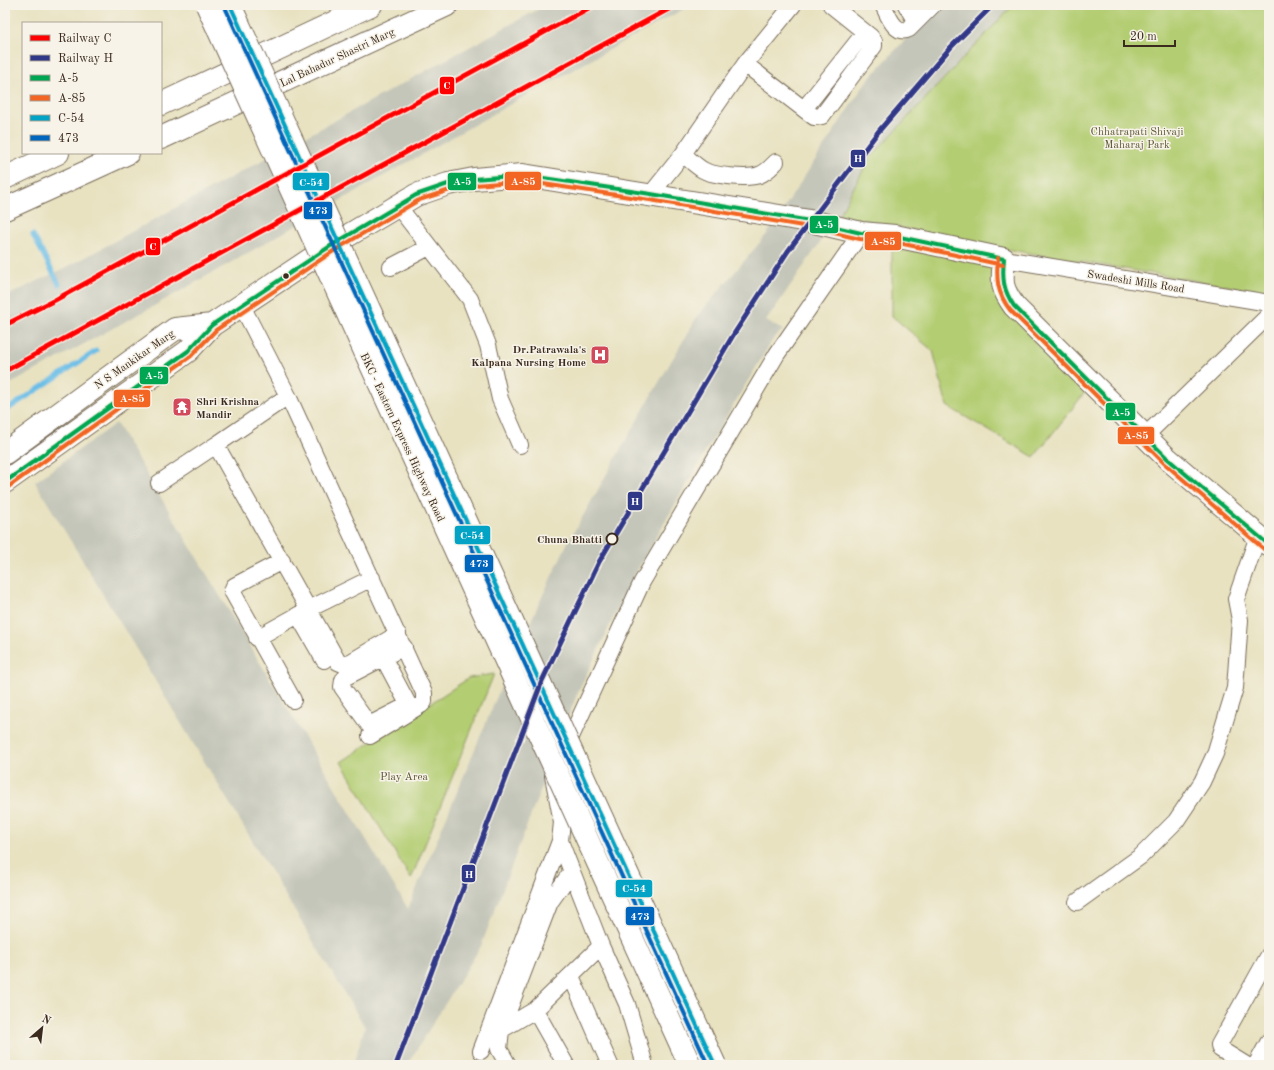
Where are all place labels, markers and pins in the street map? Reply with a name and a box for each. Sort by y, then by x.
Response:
unlabelled marker [281,271,291,281]
hospital icon: Dr.Patrawala's Kalpana Nursing Home [589,344,611,366]
place label: Dr.Patrawala's Kalpana Nursing Home [471,345,586,369]
temple icon: Shri Krishna Mandir [171,396,193,418]
place label: Shri Krishna Mandir [196,397,260,421]
marker: Chuna Bhatti [605,532,619,546]
place label: Chuna Bhatti [537,535,602,546]

